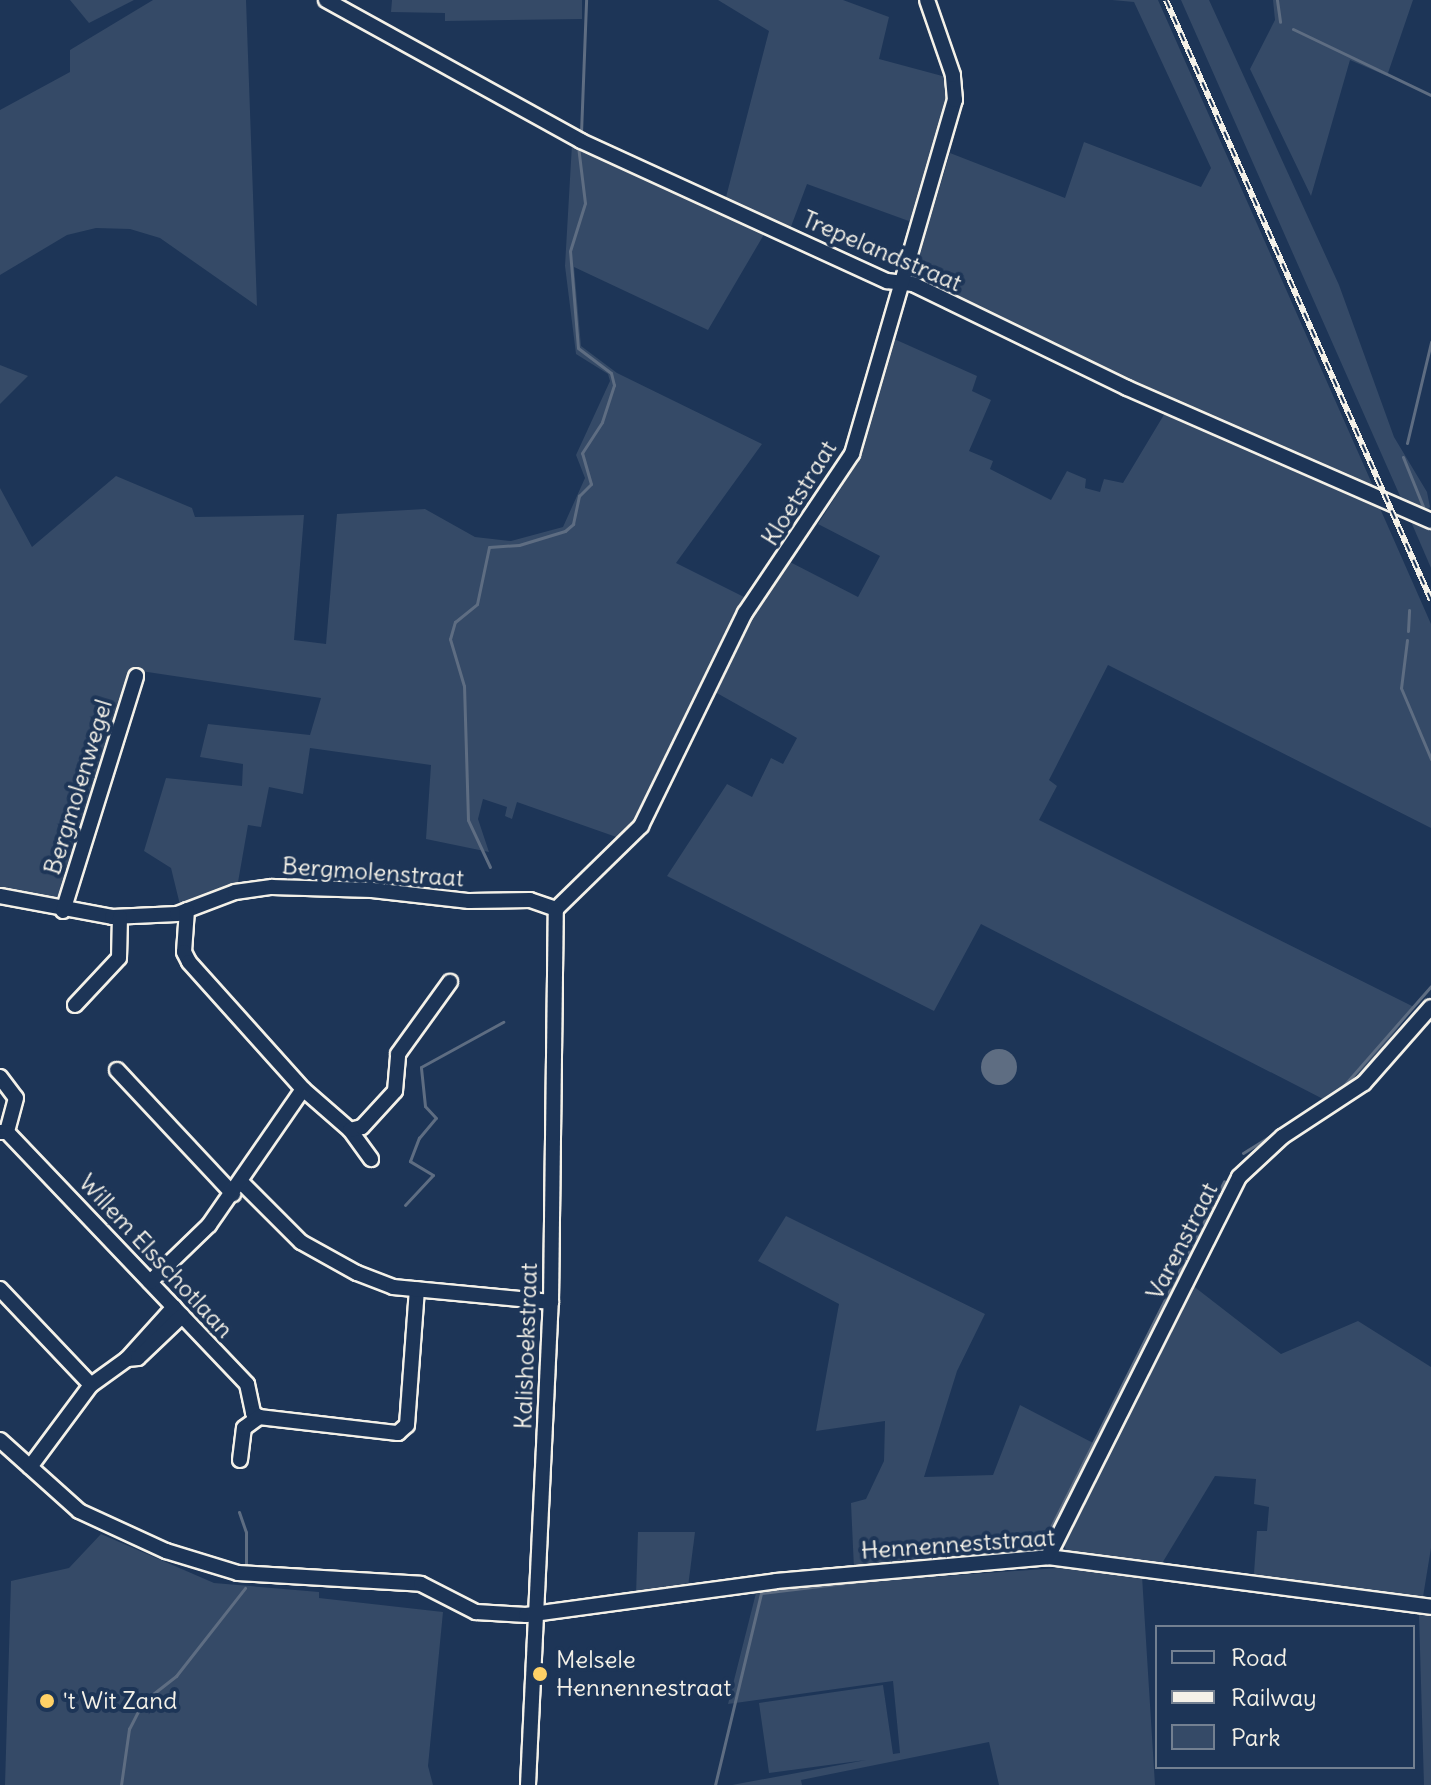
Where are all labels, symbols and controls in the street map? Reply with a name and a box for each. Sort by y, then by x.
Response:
street label: Trepelandstraat [798,204,966,298]
street label: Kloetstraat [755,435,843,551]
street label: Bergmolenwegel [38,696,118,878]
street label: Bergmolenstraat [281,851,465,893]
street label: Willem Elsschotlaan [73,1168,239,1344]
street label: Varenstraat [1140,1178,1224,1304]
street label: Kalishoekstraat [509,1262,543,1430]
street label: Hennenneststraat [860,1523,1056,1565]
legend [1155,1625,1415,1769]
text: Road [1231,1642,1287,1672]
place label: Melsele Hennennestraat [556,1646,731,1702]
marker: Melsele Hennennestraat [531,1665,549,1683]
text: Railway [1231,1682,1317,1712]
place label: 't Wit Zand [63,1687,177,1715]
marker: 't Wit Zand [38,1692,56,1710]
text: Park [1231,1722,1281,1752]

